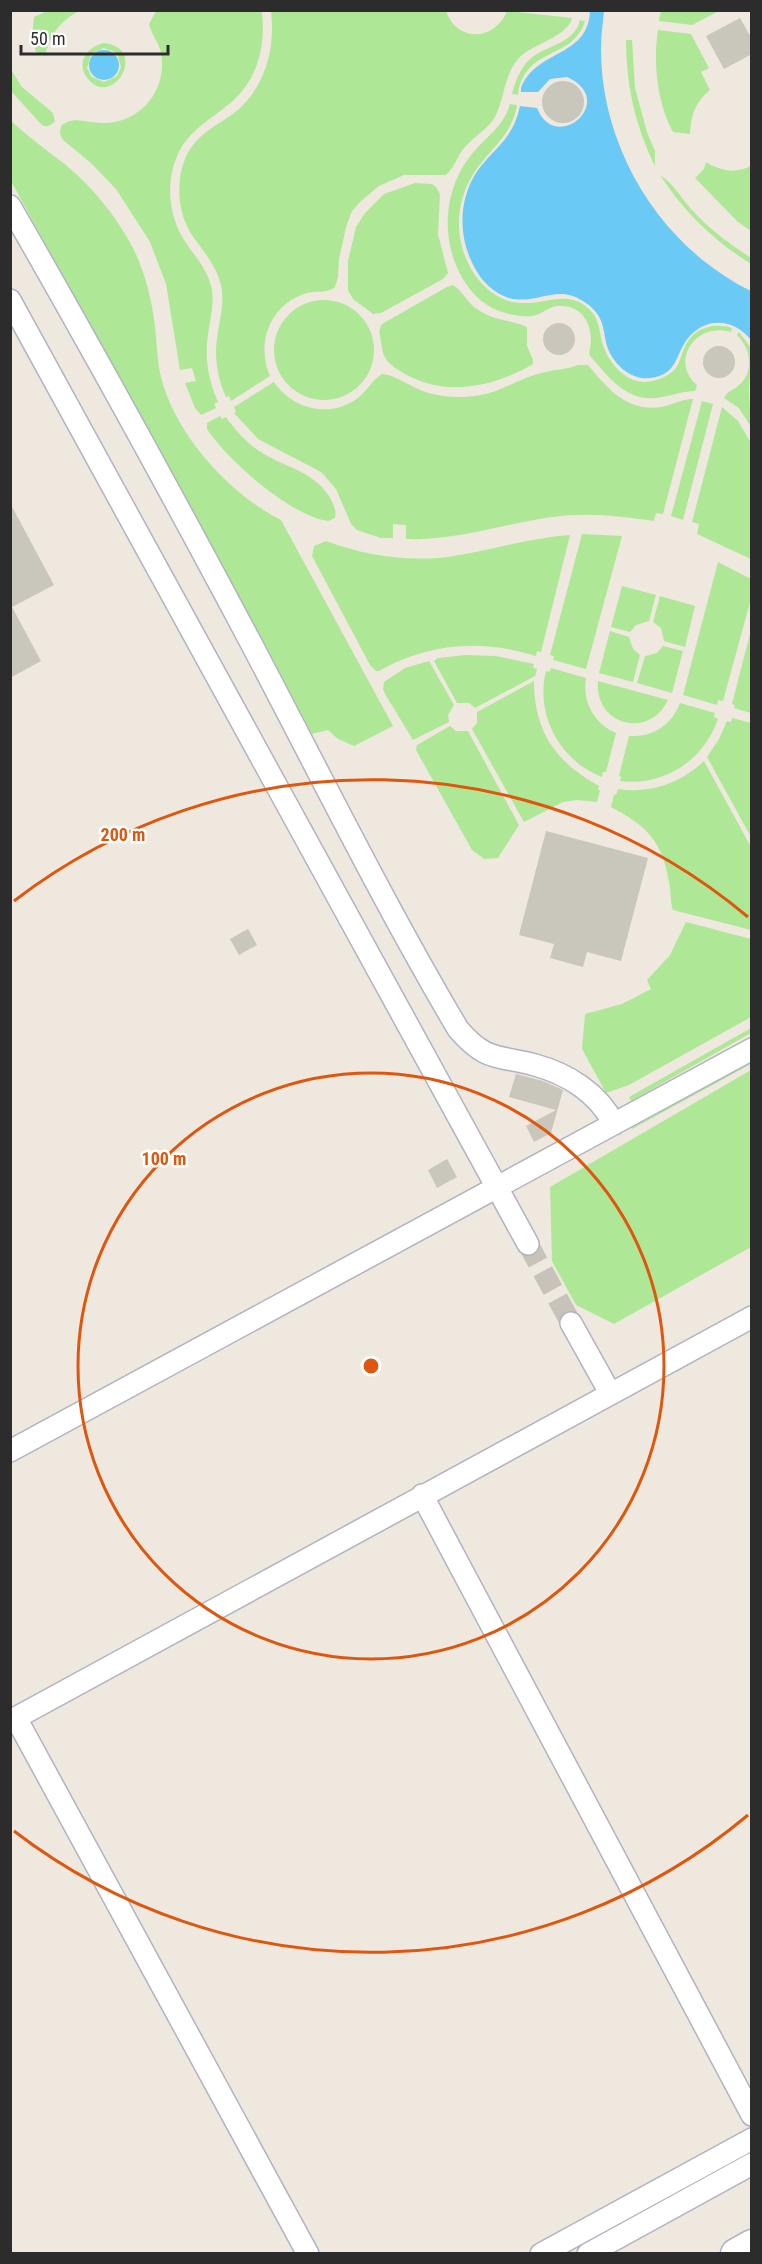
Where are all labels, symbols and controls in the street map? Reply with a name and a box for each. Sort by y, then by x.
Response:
scale bar [21,18,168,56]
text: 50 m [30,28,65,49]
text: 200 m [101,824,145,845]
text: 100 m [142,1148,186,1169]
centre of rings [361,1356,381,1376]

